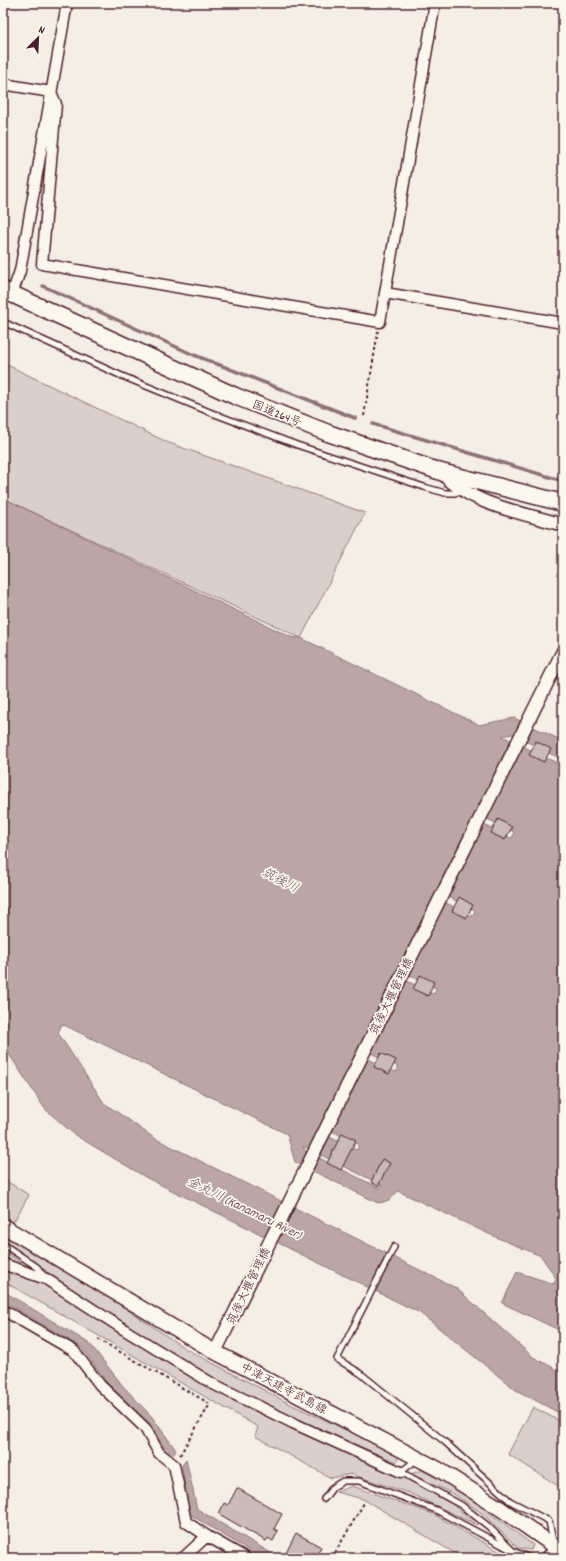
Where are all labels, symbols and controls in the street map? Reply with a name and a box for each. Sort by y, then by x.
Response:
north arrow [18,18,58,58]
text: N [36,22,48,39]
street label: 国道264号 [249,397,304,432]
water label: 筑後川 [258,864,302,899]
street label: 筑後大堰管理橋 [366,955,418,1038]
water label: 金丸川 (Kanamaru River) [183,1173,305,1246]
street label: 筑後大堰管理橋 [223,1245,275,1328]
street label: 中津天建寺武島線 [237,1359,330,1419]

